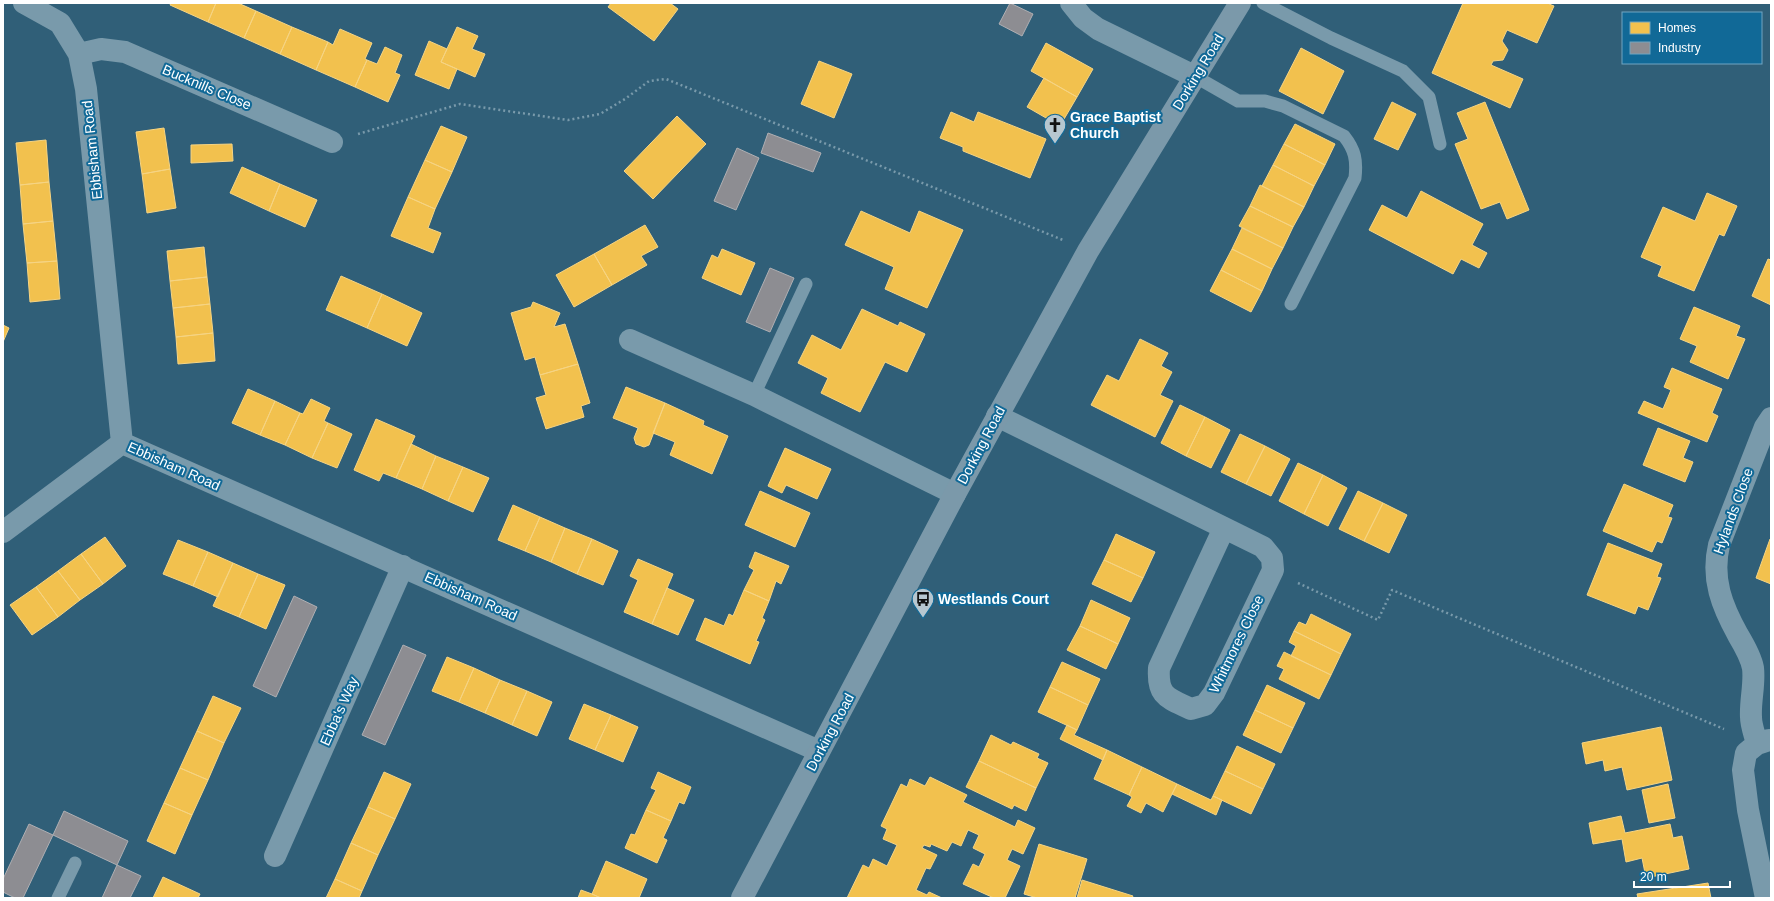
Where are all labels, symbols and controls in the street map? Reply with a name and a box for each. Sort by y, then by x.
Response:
legend [1622,12,1762,64]
text: Homes [1658,21,1696,35]
street label: Dorking Road [1169,31,1227,113]
text: Industry [1658,41,1701,55]
street label: Bucknills Close [160,61,254,113]
street label: Ebbisham Road [79,100,105,200]
place label: Grace Baptist Church [1070,109,1161,141]
church icon: Grace Baptist Church [1042,112,1068,145]
street label: Dorking Road [954,403,1008,487]
street label: Ebbisham Road [125,438,223,494]
street label: Hylands Close [1710,466,1756,556]
street label: Ebbisham Road [422,568,520,624]
bus stop icon: Westlands Court [910,586,936,619]
place label: Westlands Court [938,591,1049,607]
street label: Whitmores Close [1205,592,1267,695]
street label: Ebba's Way [317,674,361,748]
street label: Dorking Road [803,690,857,774]
scale bar [1634,863,1730,889]
text: 20 m [1640,870,1667,884]

